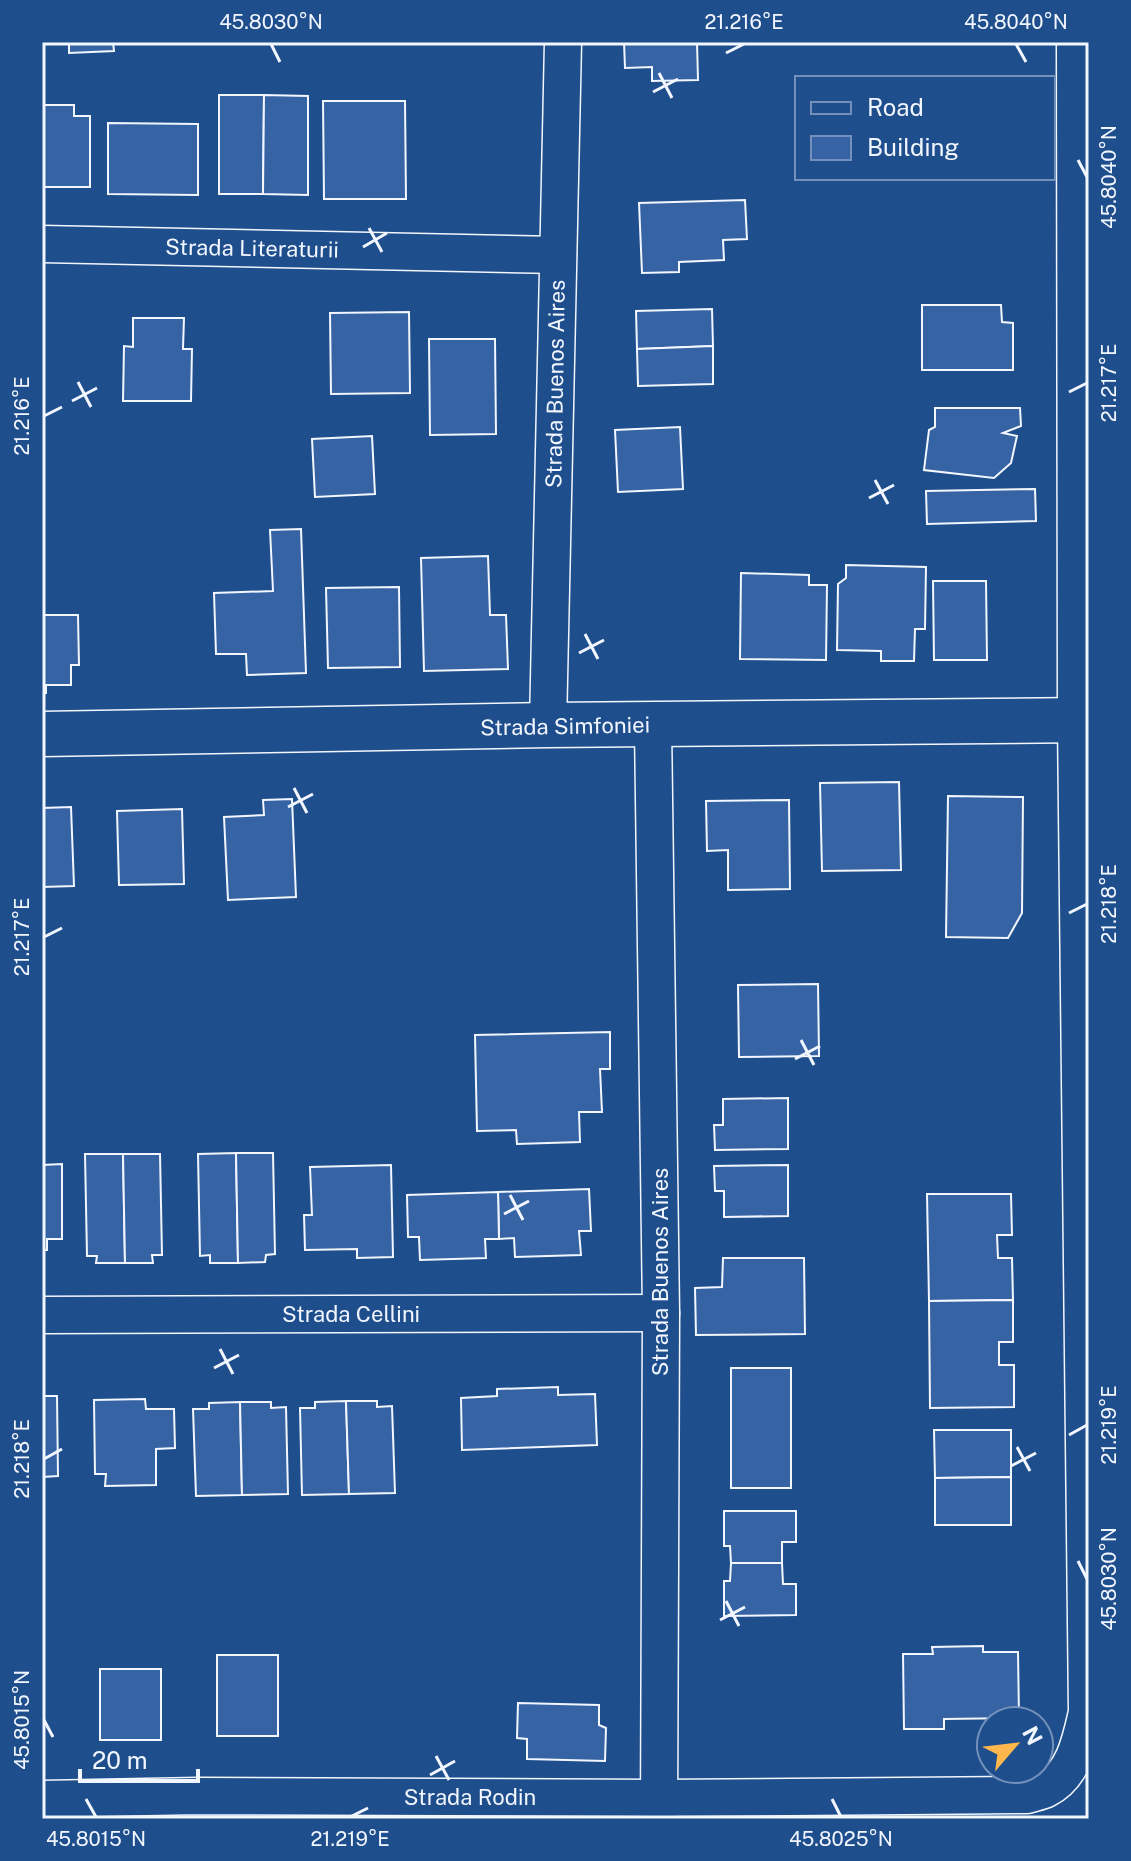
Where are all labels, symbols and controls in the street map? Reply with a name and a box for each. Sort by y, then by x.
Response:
text: 45.8030°N [219,10,323,34]
text: 21.216°E [704,10,784,34]
text: 45.8040°N [964,10,1068,34]
legend [795,76,1055,180]
text: Road [867,93,924,121]
text: 45.8040°N [1097,125,1121,229]
text: Building [867,133,959,161]
street label: Strada Literaturii [165,233,339,263]
street label: Strada Buenos Aires [540,280,570,488]
text: 21.217°E [1097,344,1121,422]
text: 21.216°E [10,376,34,456]
street label: Strada Simfoniei [480,712,650,740]
text: 21.218°E [1097,864,1121,944]
text: 21.217°E [10,898,34,976]
street label: Strada Buenos Aires [647,1168,673,1376]
street label: Strada Cellini [282,1301,420,1327]
text: 21.219°E [1097,1385,1121,1465]
text: 21.218°E [10,1419,34,1499]
text: 45.8030°N [1097,1527,1121,1631]
text: 45.8015°N [10,1670,34,1770]
north arrow [975,1705,1055,1785]
text: N [1017,1722,1048,1749]
scale bar [80,1733,198,1783]
text: 20 m [92,1746,148,1774]
street label: Strada Rodin [404,1784,536,1810]
text: 45.8015°N [46,1827,146,1851]
text: 21.219°E [310,1827,390,1851]
text: 45.8025°N [789,1827,893,1851]

